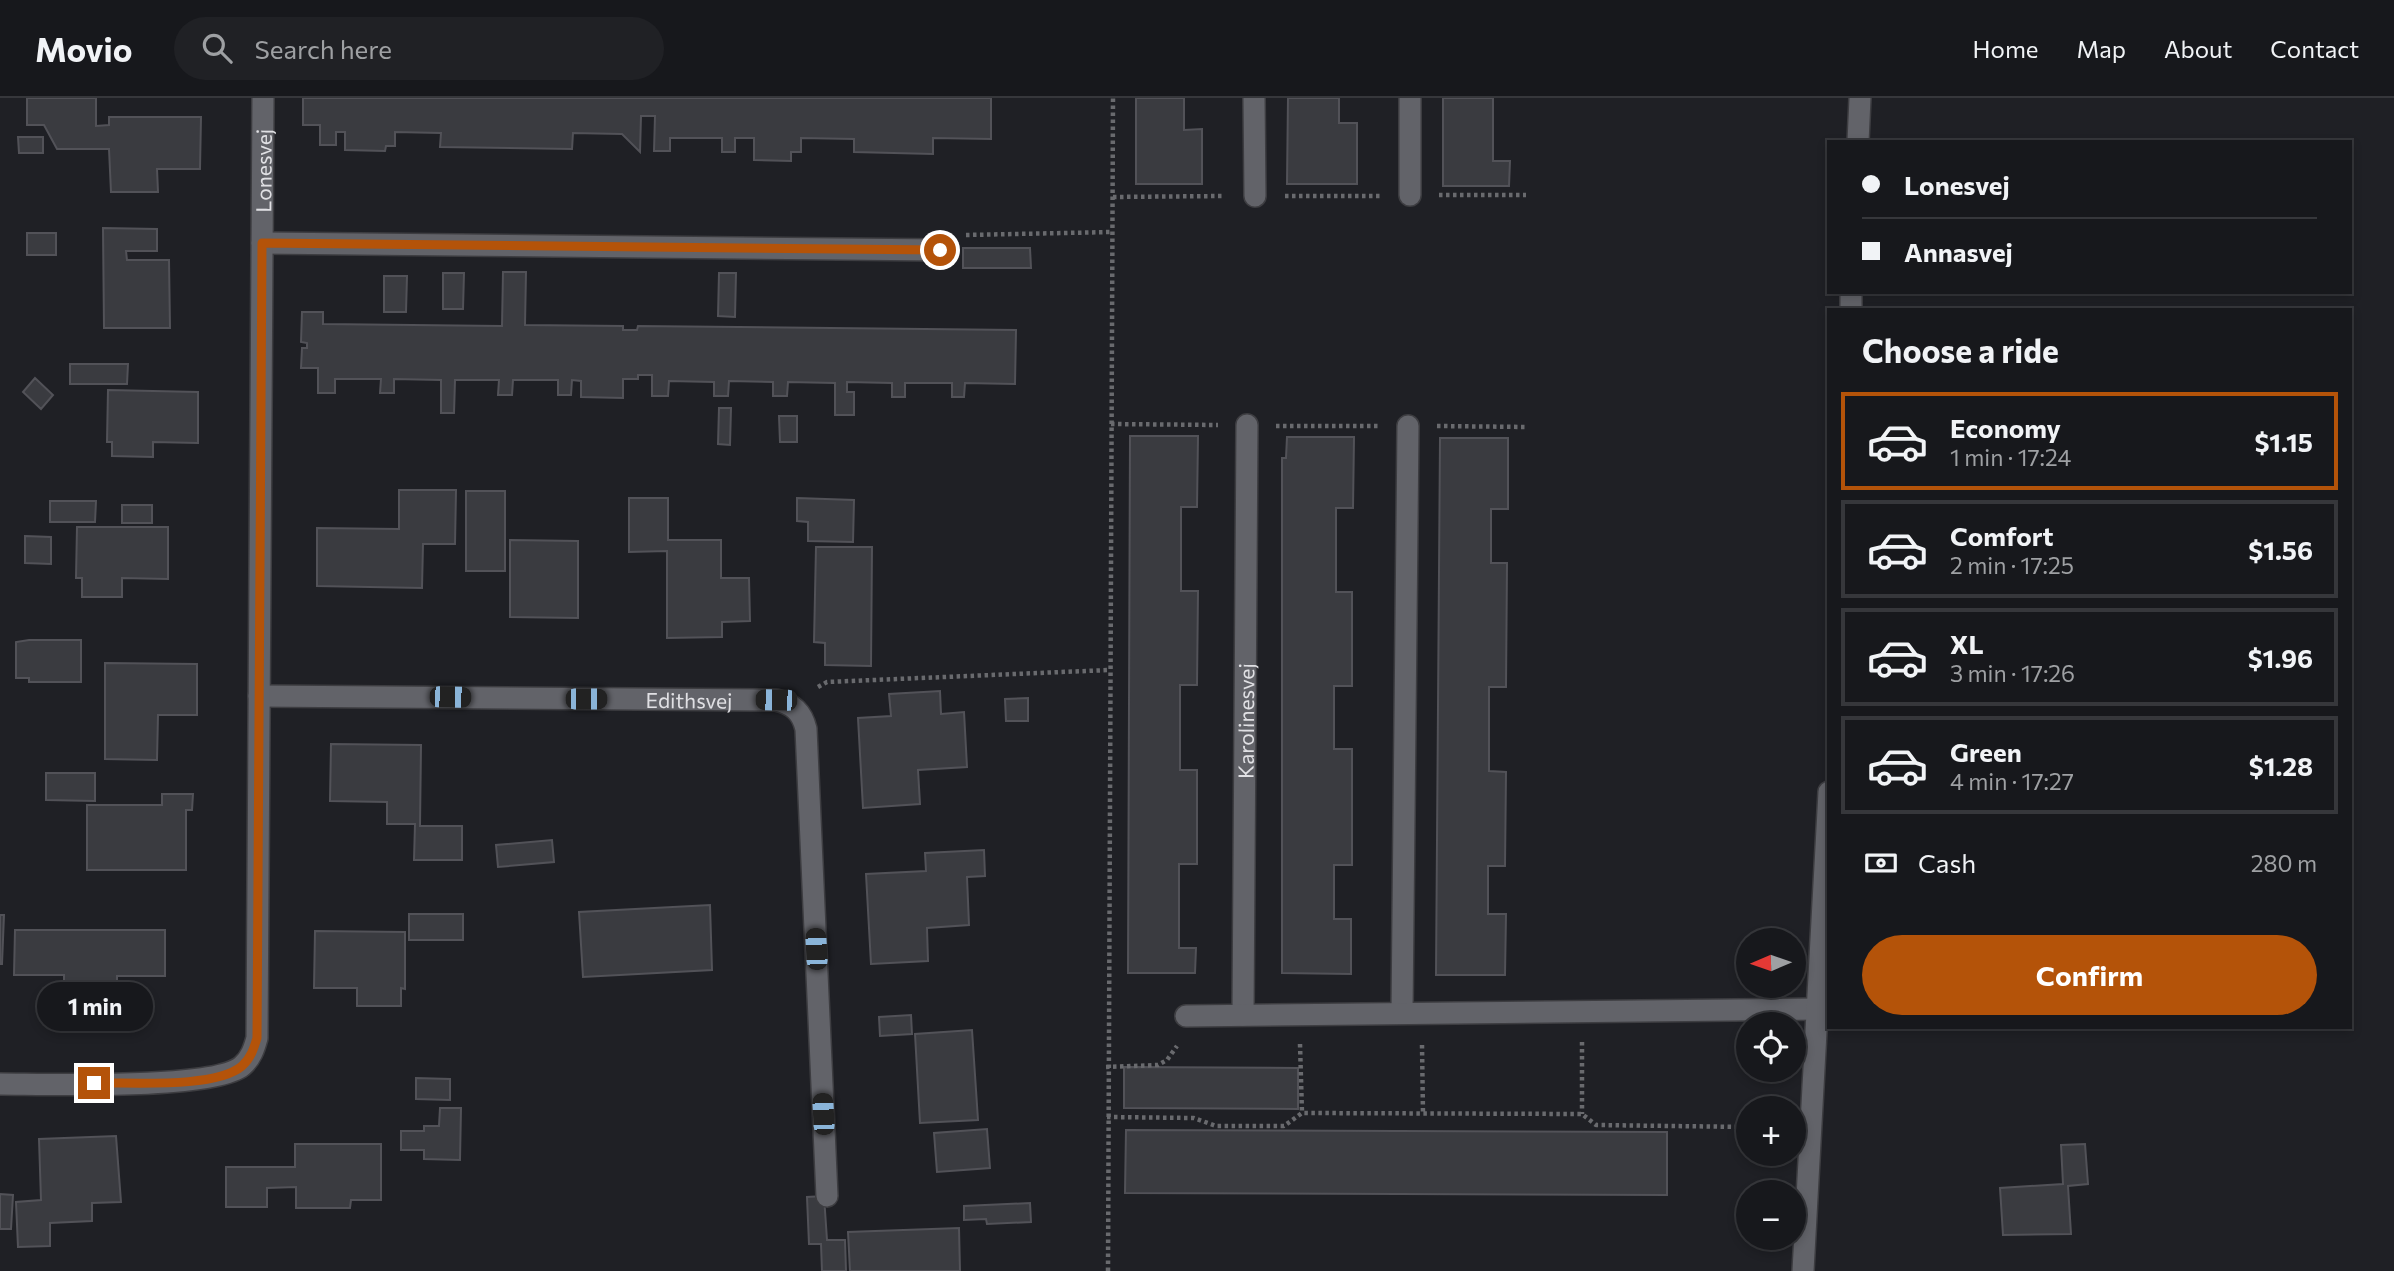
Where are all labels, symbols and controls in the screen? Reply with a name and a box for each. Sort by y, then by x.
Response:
search box [174,17,664,80]
text: Movio [35,28,132,69]
icon: search [198,29,236,67]
text: Search here [254,33,392,64]
text: Home [1973,34,2039,63]
text: Map [2077,34,2126,63]
text: About [2164,34,2232,63]
text: Contact [2270,34,2359,63]
street label: Lonesvej [250,129,275,213]
text: Lonesvej [1904,169,2010,200]
route start [924,234,956,266]
text: Annasvej [1904,236,2013,267]
text: Choose a ride [1862,330,2059,370]
icon: car [1866,410,1929,473]
text: Economy [1950,412,2061,443]
text: $1.15 [2254,426,2313,457]
text: 1 min · 17:24 [1950,443,2071,471]
icon: car [1866,518,1929,581]
text: Comfort [1950,520,2053,551]
text: $1.56 [2248,534,2313,565]
text: 2 min · 17:25 [1950,551,2074,579]
icon: car [1866,626,1929,689]
text: XL [1950,628,1984,659]
text: $1.96 [2248,642,2313,673]
text: 3 min · 17:26 [1950,659,2075,687]
street label: Karolinesvej [1232,663,1258,779]
car [429,686,472,708]
street label: Edithsvej [645,686,733,712]
car [566,689,608,710]
car [755,689,798,711]
icon: car [1866,734,1929,797]
text: Green [1950,736,2022,767]
text: $1.28 [2249,750,2313,781]
text: 4 min · 17:27 [1950,767,2074,795]
icon: cash [1862,844,1900,882]
text: Cash [1918,847,1976,878]
text: 280 m [2251,849,2317,877]
car [805,927,828,971]
north arrow [1736,928,1806,998]
map controls [1736,928,1806,1250]
button: Confirm [1862,935,2317,1015]
callout: 1 min [36,982,152,1030]
text: 1 min [68,992,122,1020]
button: locate [1736,1012,1806,1082]
route end [78,1067,110,1099]
car [812,1092,835,1136]
button: + [1736,1096,1806,1166]
button: − [1736,1180,1806,1250]

